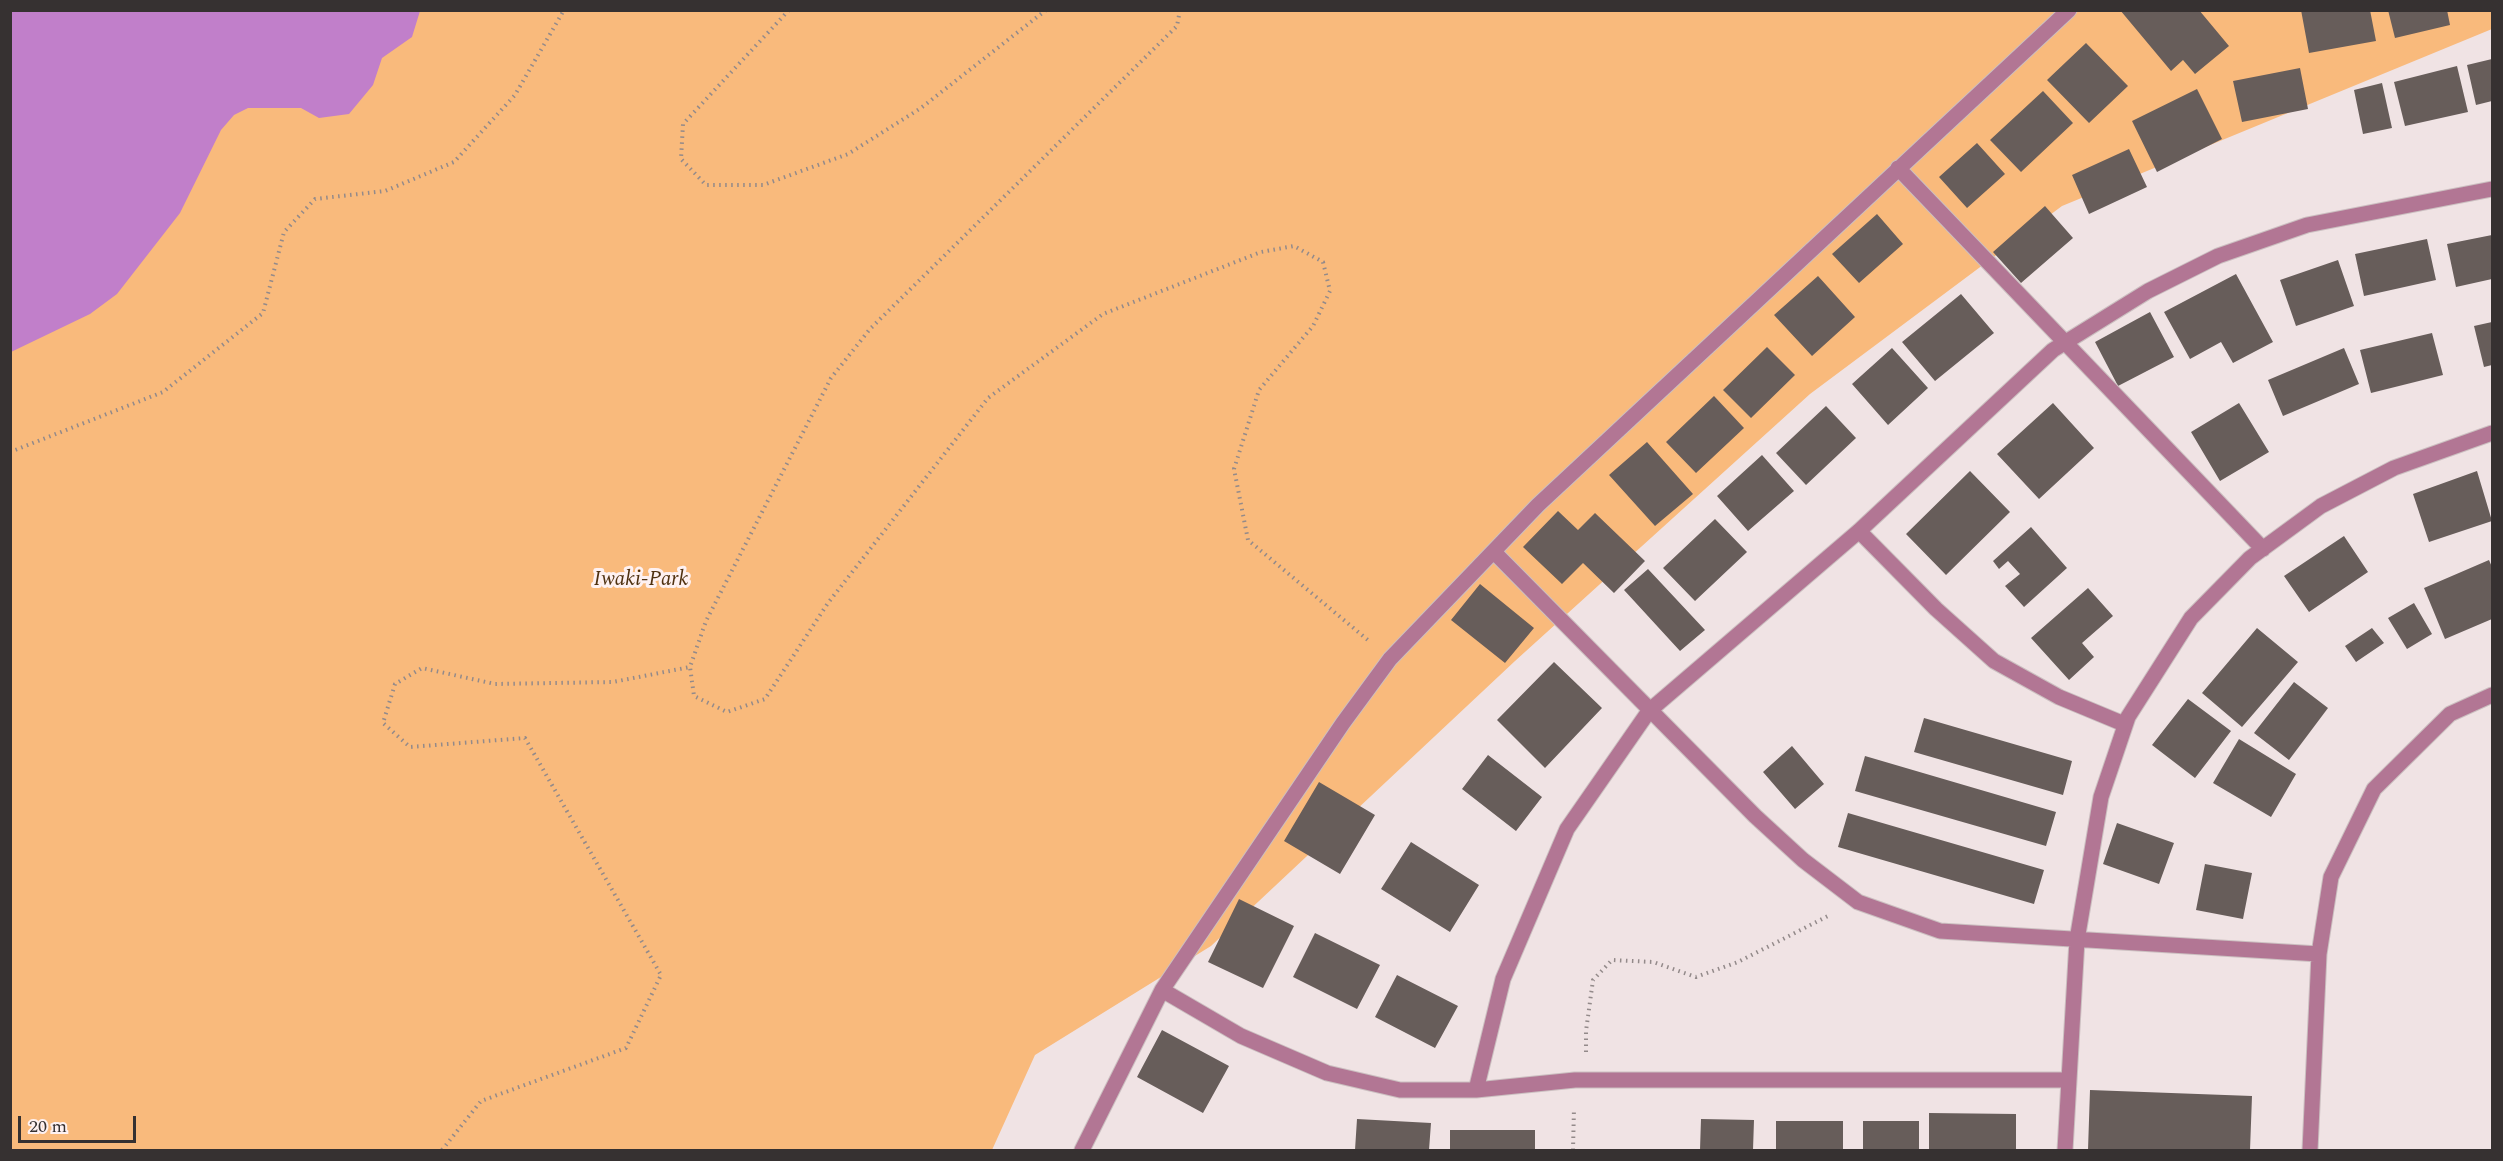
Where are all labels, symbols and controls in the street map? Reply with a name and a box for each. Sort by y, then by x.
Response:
park label: Iwaki-Park [594,568,688,594]
scale bar [21,1104,140,1142]
text: 20 m [29,1113,67,1140]

